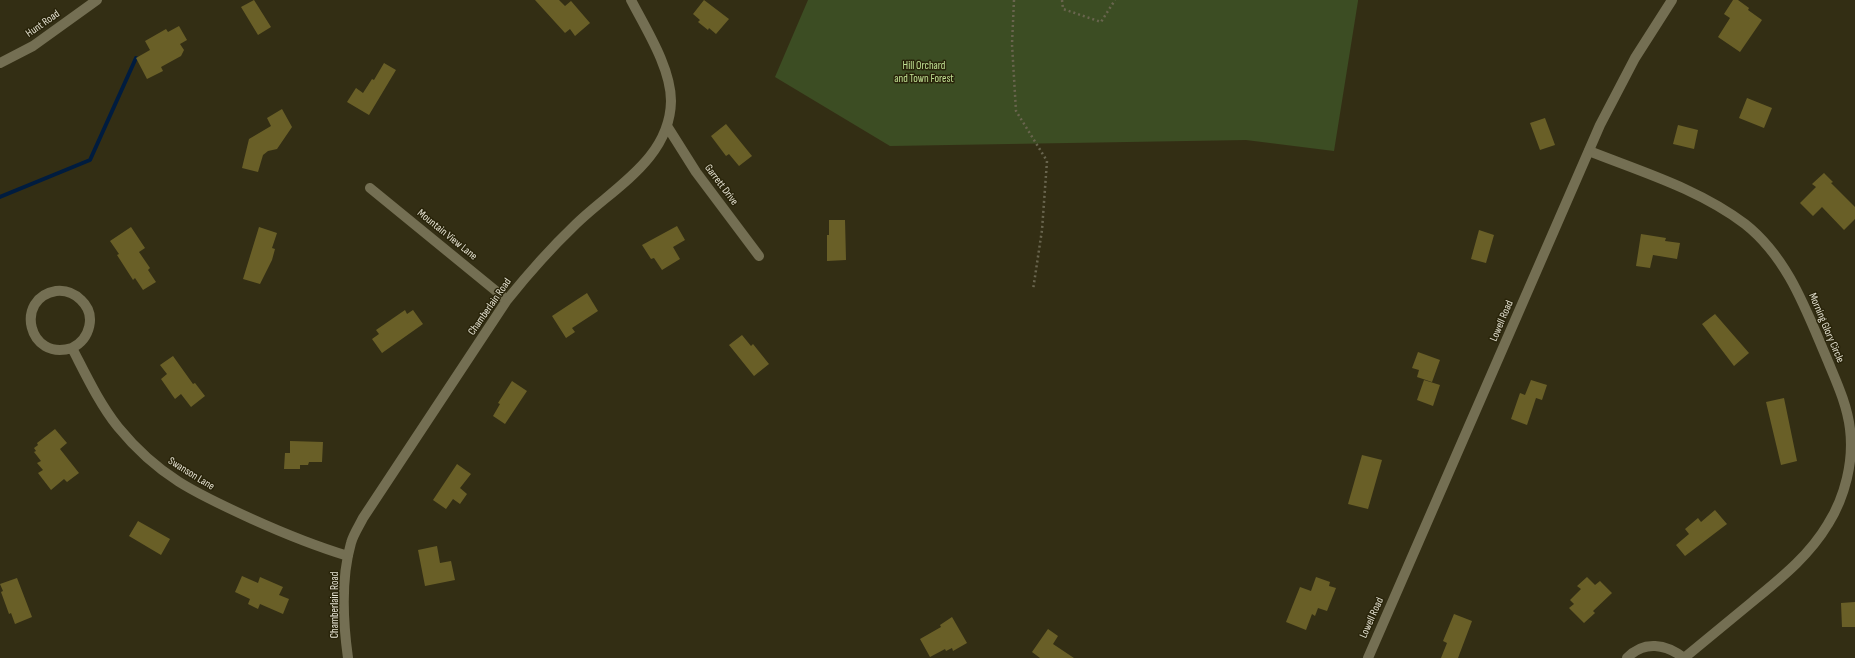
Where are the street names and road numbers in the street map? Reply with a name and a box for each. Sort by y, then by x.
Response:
street label: Hunt Road [23,8,63,40]
street label: Garrett Drive [701,162,741,208]
street label: Mountain View Lane [414,207,480,263]
street label: Chamberlain Road [465,276,515,338]
street label: Morning Glory Circle [1805,291,1847,365]
street label: Lowell Road [1487,299,1517,343]
street label: Swanson Lane [165,455,217,493]
street label: Chamberlain Road [328,572,342,638]
street label: Lowell Road [1357,596,1387,640]

